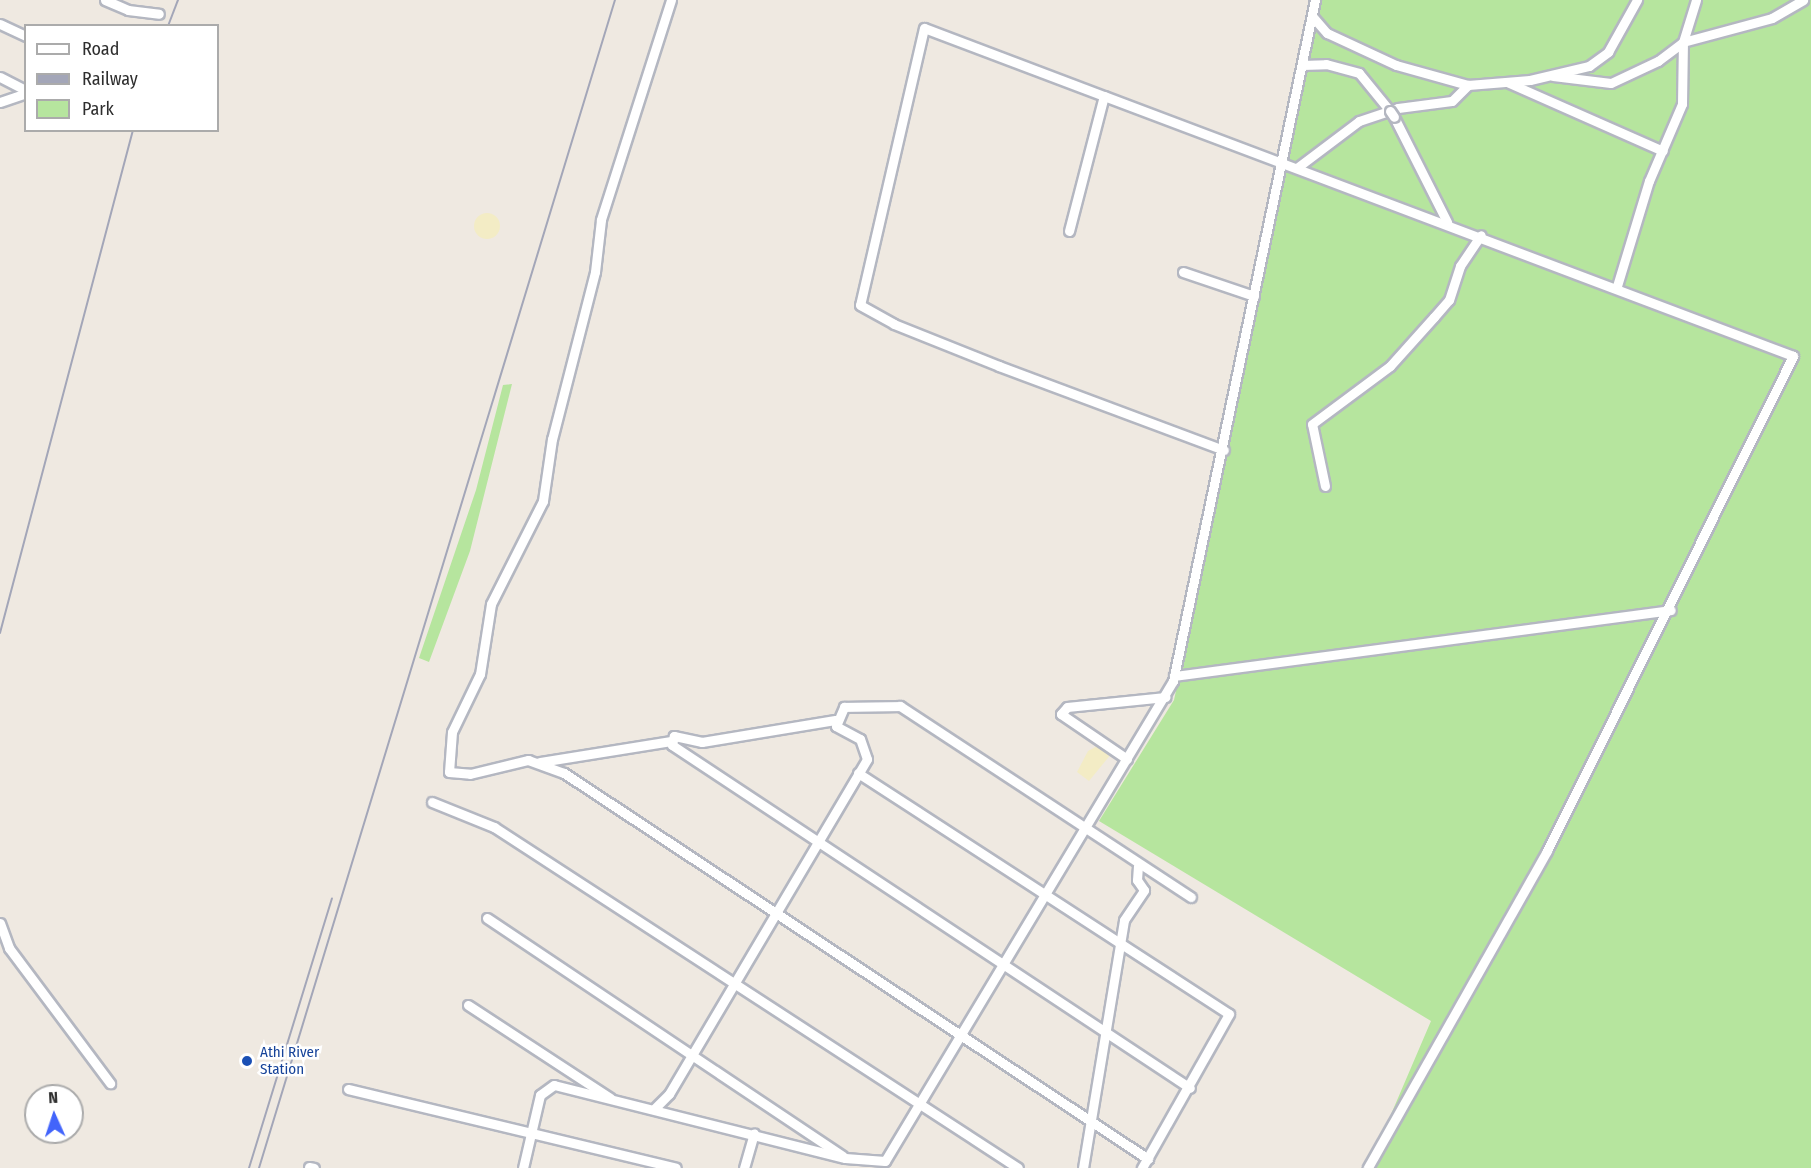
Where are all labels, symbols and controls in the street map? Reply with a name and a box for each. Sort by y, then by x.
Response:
legend [24,24,219,132]
text: Road [82,38,119,60]
text: Railway [82,68,138,90]
text: Park [82,98,114,120]
place label: Athi River Station [260,1043,319,1078]
marker: Athi River Station [238,1052,256,1070]
north arrow [24,1084,84,1144]
text: N [48,1088,58,1107]

